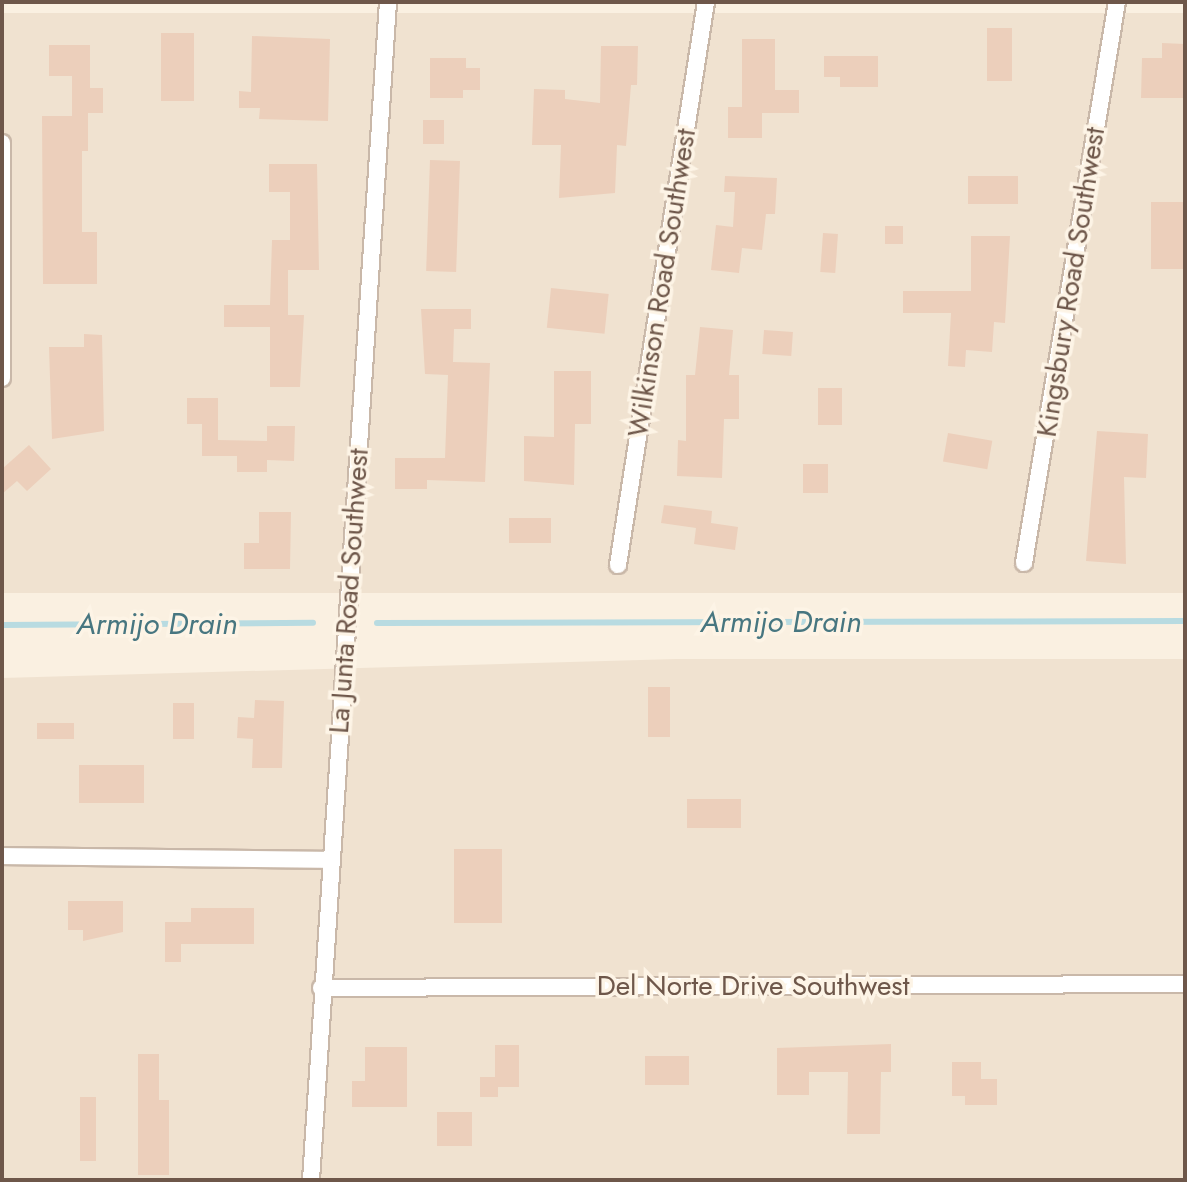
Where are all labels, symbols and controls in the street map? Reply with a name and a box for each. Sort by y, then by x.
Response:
street label: Kingsbury Road Southwest [1030,125,1112,439]
street label: Wilkinson Road Southwest [621,126,703,440]
street label: La Junta Road Southwest [322,447,376,735]
water label: Armijo Drain [701,604,861,640]
water label: Armijo Drain [77,606,237,642]
street label: Del Norte Drive Southwest [597,969,909,1003]

